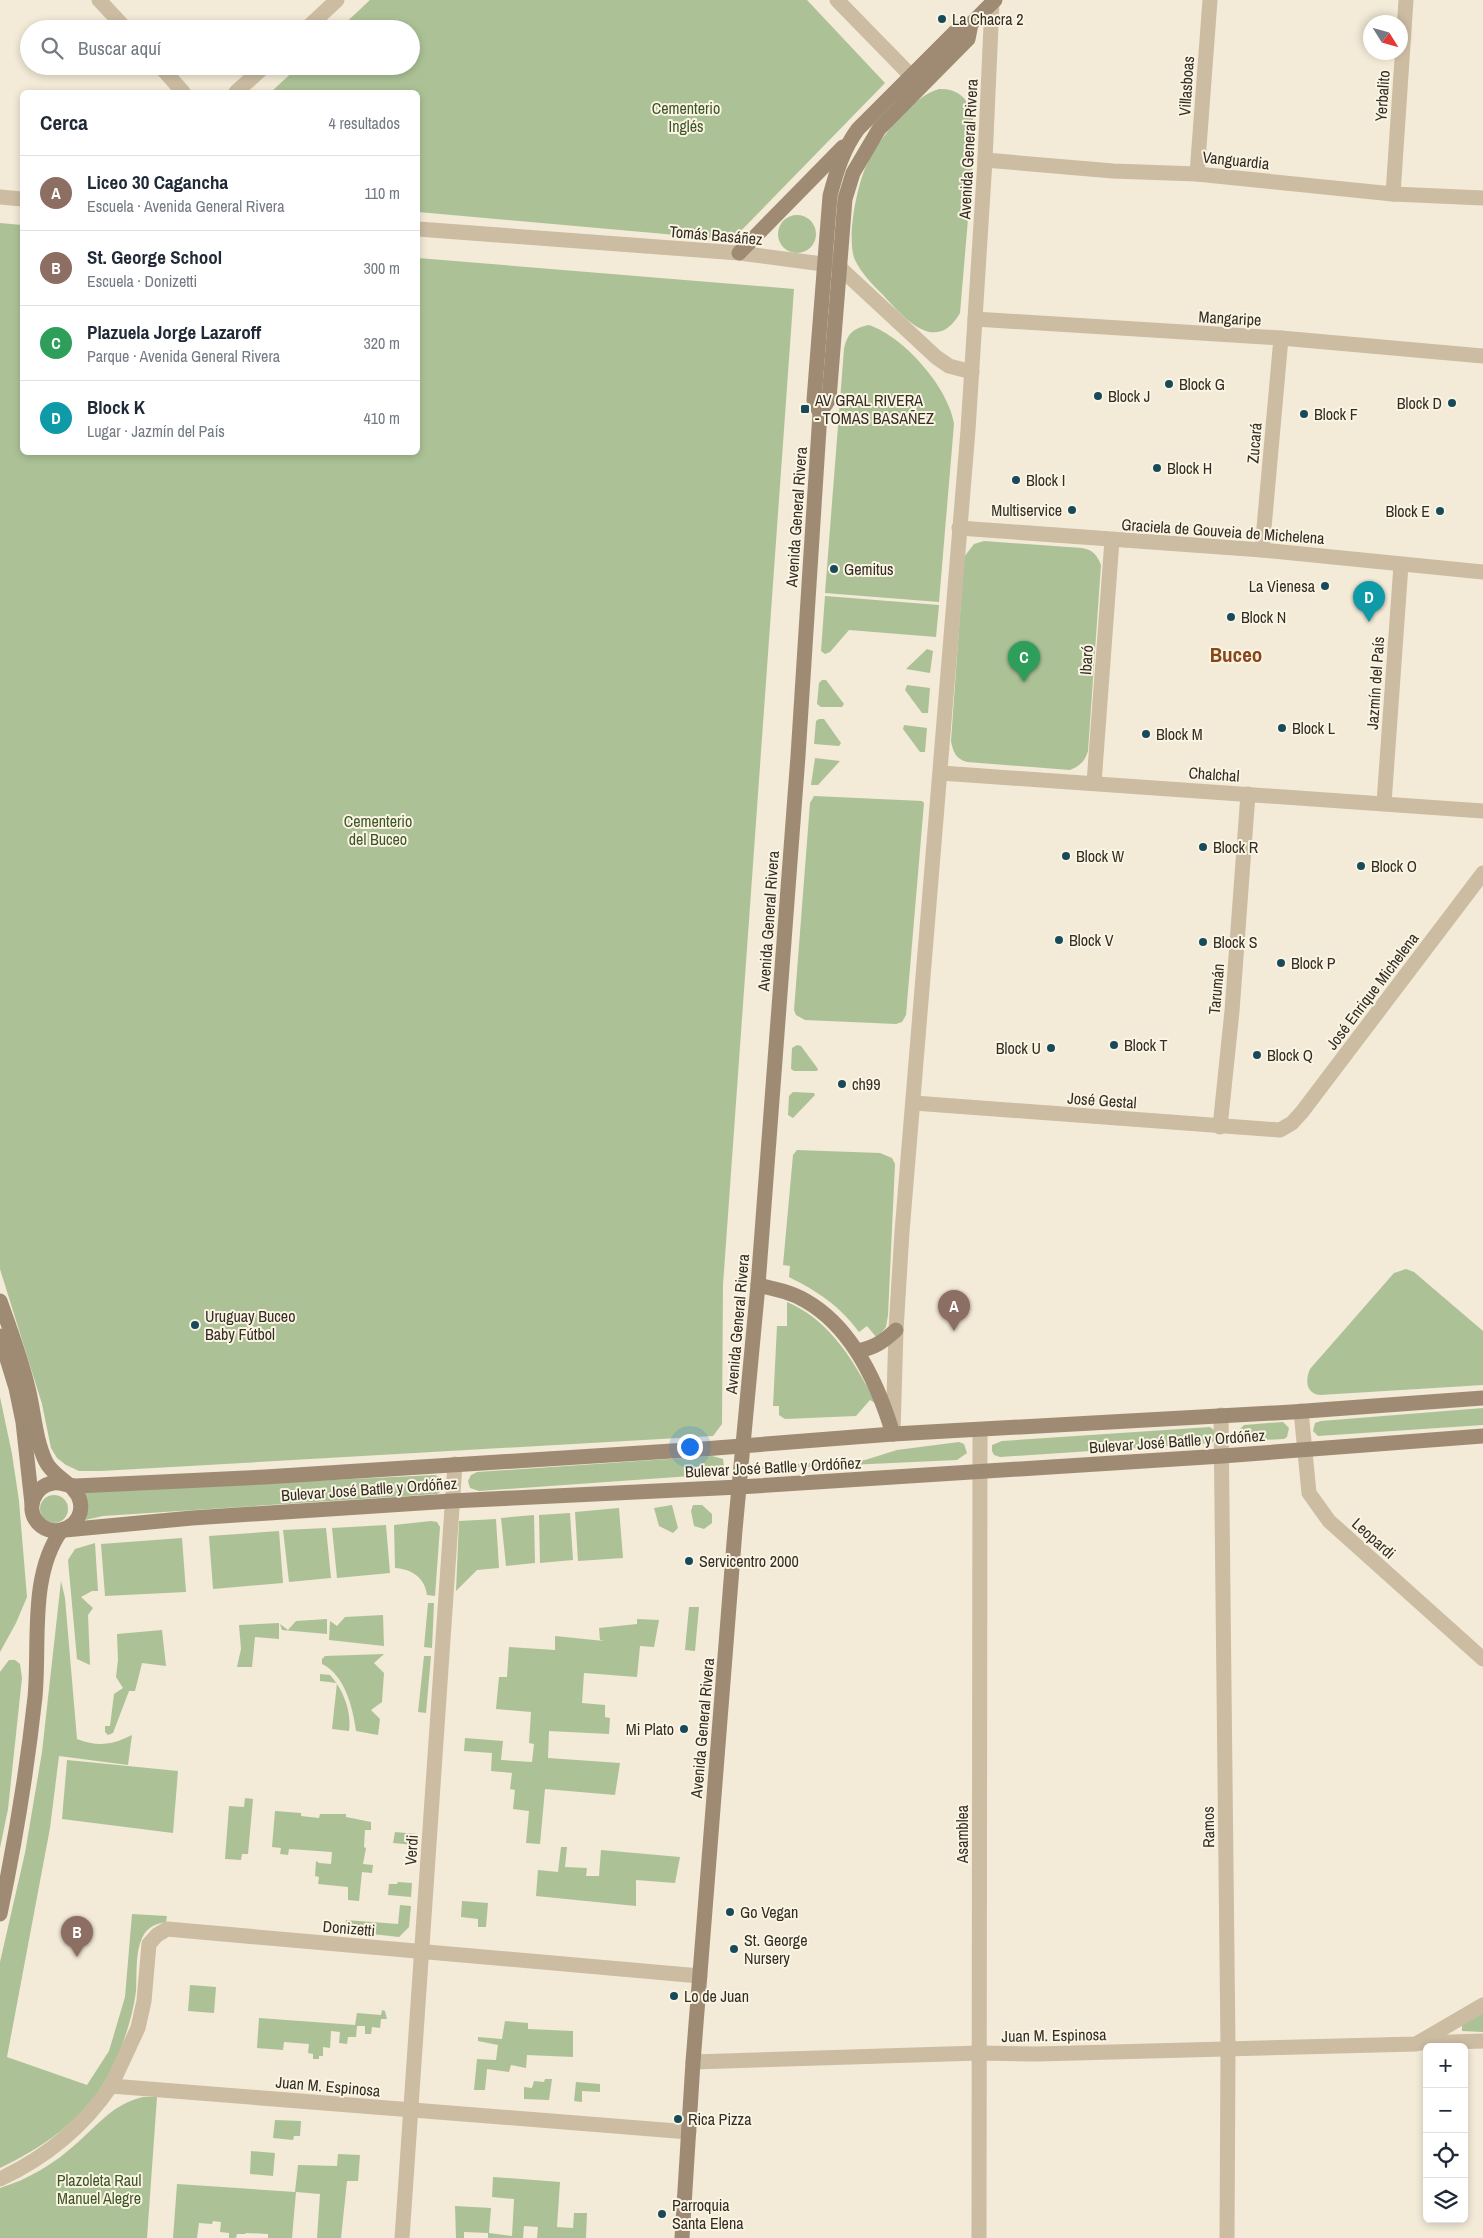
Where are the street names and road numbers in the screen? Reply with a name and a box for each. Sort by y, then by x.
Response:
street label: Villasboas [1173,55,1199,117]
street label: Yerbalito [1369,70,1395,122]
street label: Avenida General Rivera [953,78,983,221]
street label: Vanguardia [1202,146,1271,175]
street label: Tomás Basáñez [669,220,764,250]
street label: Mangaripe [1198,305,1262,331]
street label: Zucará [1241,421,1267,464]
street label: Avenida General Rivera [780,445,812,589]
street label: Graciela de Gouveia de Michelena [1121,513,1326,549]
street label: Jazmín del País [1361,636,1389,730]
street label: Ibaró [1074,644,1098,676]
street label: Chalchal [1188,761,1240,787]
street label: Avenida General Rivera [752,849,784,993]
street label: José Enrique Michelena [1321,927,1424,1054]
street label: Tarumán [1203,962,1229,1016]
street label: José Gestal [1067,1087,1137,1113]
street label: Avenida General Rivera [720,1252,754,1396]
street label: Bulevar José Batlle y Ordóñez [1088,1424,1266,1458]
street label: Bulevar José Batlle y Ordóñez [684,1451,862,1483]
street label: Bulevar José Batlle y Ordóñez [280,1472,458,1506]
street label: Leopardi [1347,1512,1401,1564]
street label: Avenida General Rivera [685,1656,719,1800]
street label: Asamblea [951,1804,973,1864]
street label: Ramos [1197,1806,1219,1848]
street label: Verdi [399,1834,423,1866]
street label: Donizetti [322,1915,376,1941]
street label: Juan M. Espinosa [1001,2023,1107,2047]
street label: Juan M. Espinosa [275,2070,382,2102]

